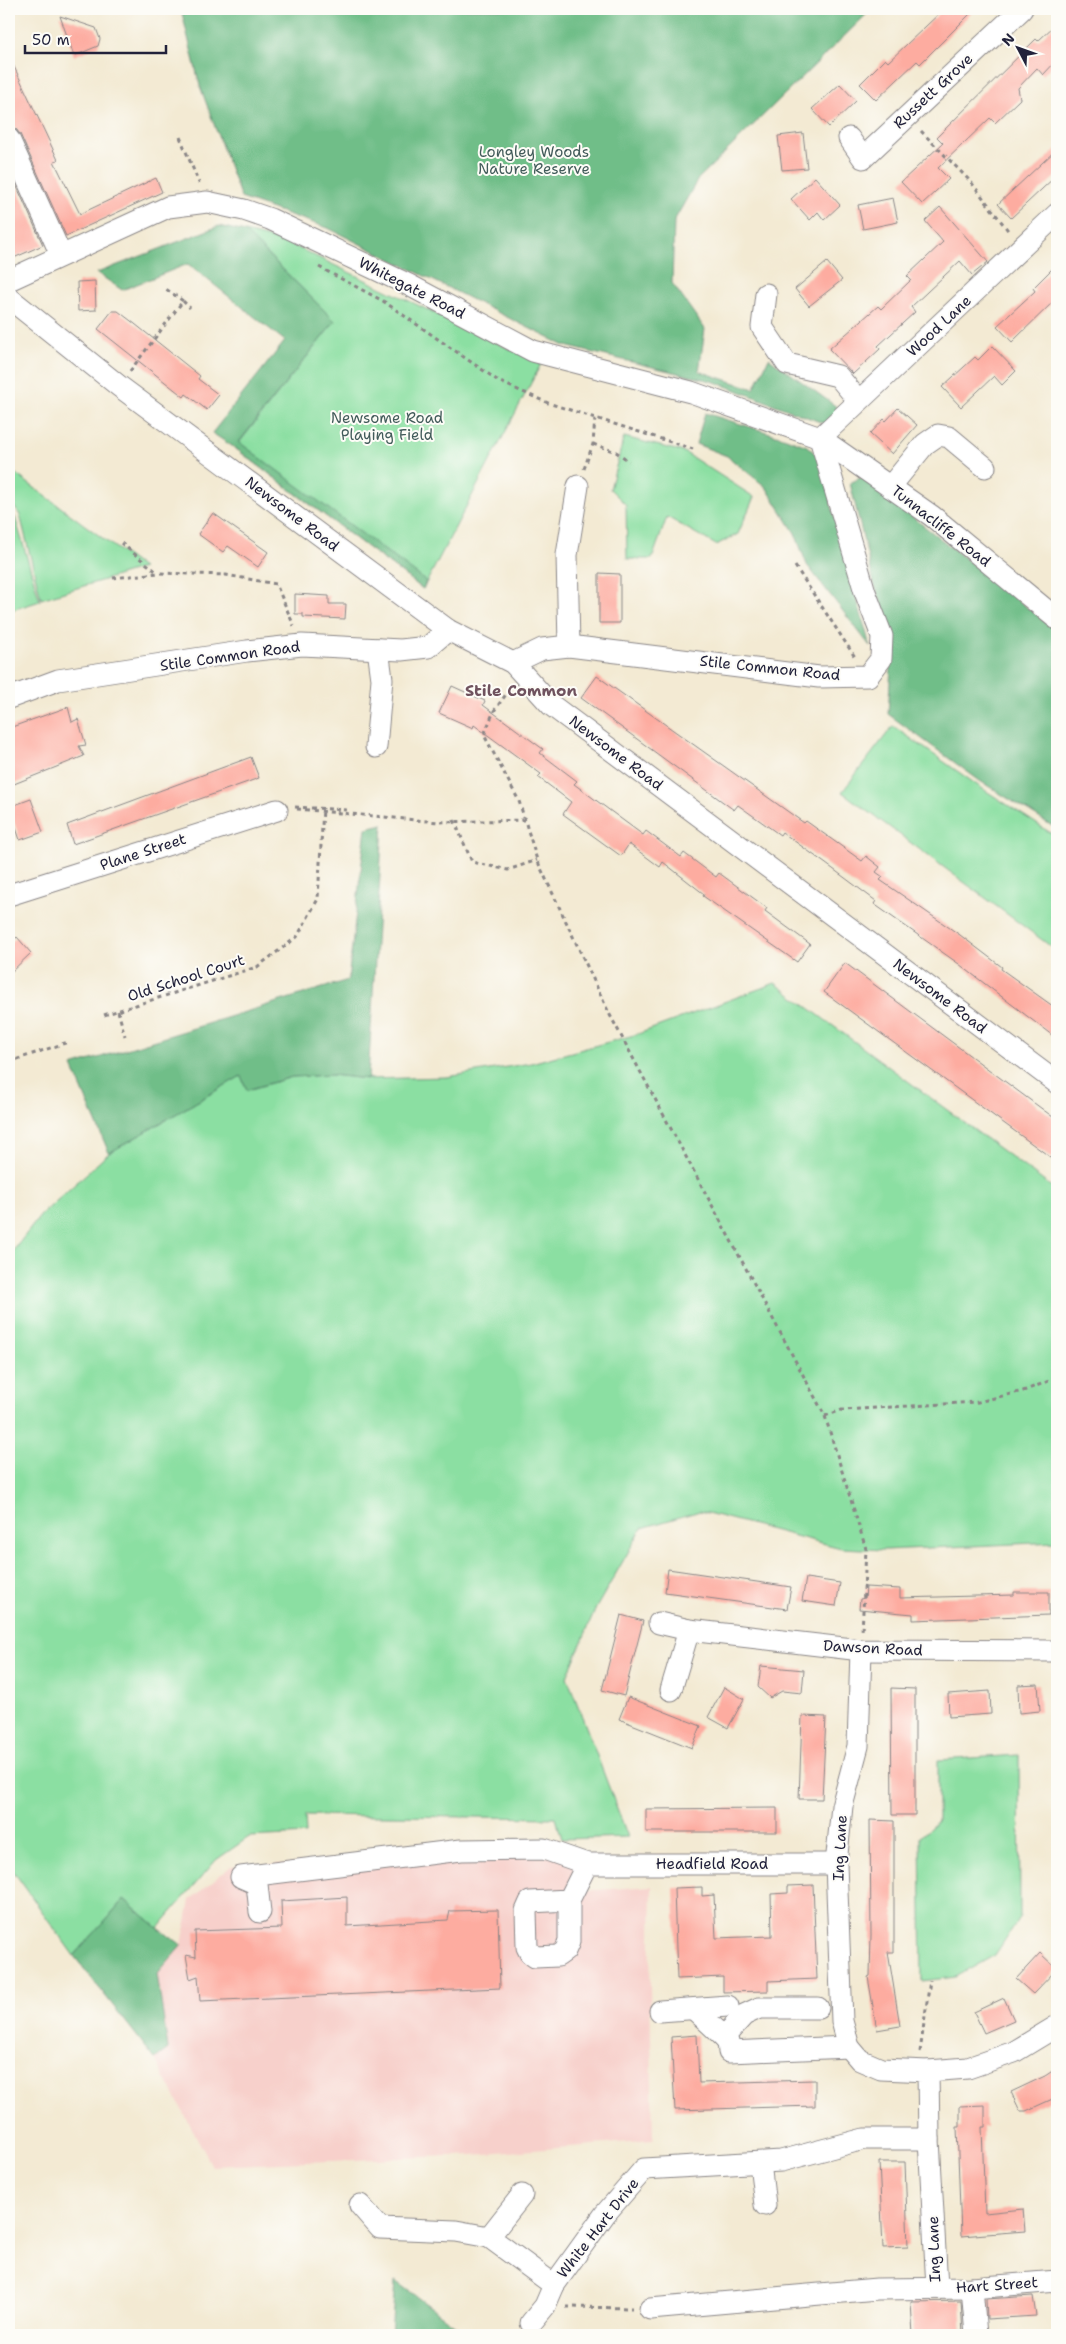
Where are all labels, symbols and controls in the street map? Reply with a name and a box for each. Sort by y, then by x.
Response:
scale bar [25,22,166,54]
north arrow [994,22,1044,72]
text: N [998,29,1019,50]
text: 50 m [32,30,70,50]
street label: Russett Grove [889,49,977,133]
park label: Longley Woods Nature Reserve [478,142,590,179]
street label: Whitegate Road [355,252,469,324]
street label: Wood Lane [902,291,976,361]
park label: Newsome Road Playing Field [331,408,444,445]
street label: Newsome Road [241,472,343,556]
street label: Tunnacliffe Road [887,481,995,572]
street label: Stile Common Road [159,636,302,676]
street label: Stile Common Road [699,651,842,685]
district label: Stile Common [465,680,577,701]
street label: Newsome Road [565,711,667,795]
street label: Plane Street [97,829,189,875]
street label: Old School Court [125,950,247,1006]
street label: Newsome Road [889,954,991,1038]
street label: Dawson Road [823,1635,924,1661]
street label: Ing Lane [828,1814,852,1882]
street label: Headfield Road [656,1854,769,1874]
street label: White Hart Drive [553,2174,643,2282]
street label: Ing Lane [923,2216,945,2282]
street label: Hart Street [955,2272,1039,2298]

